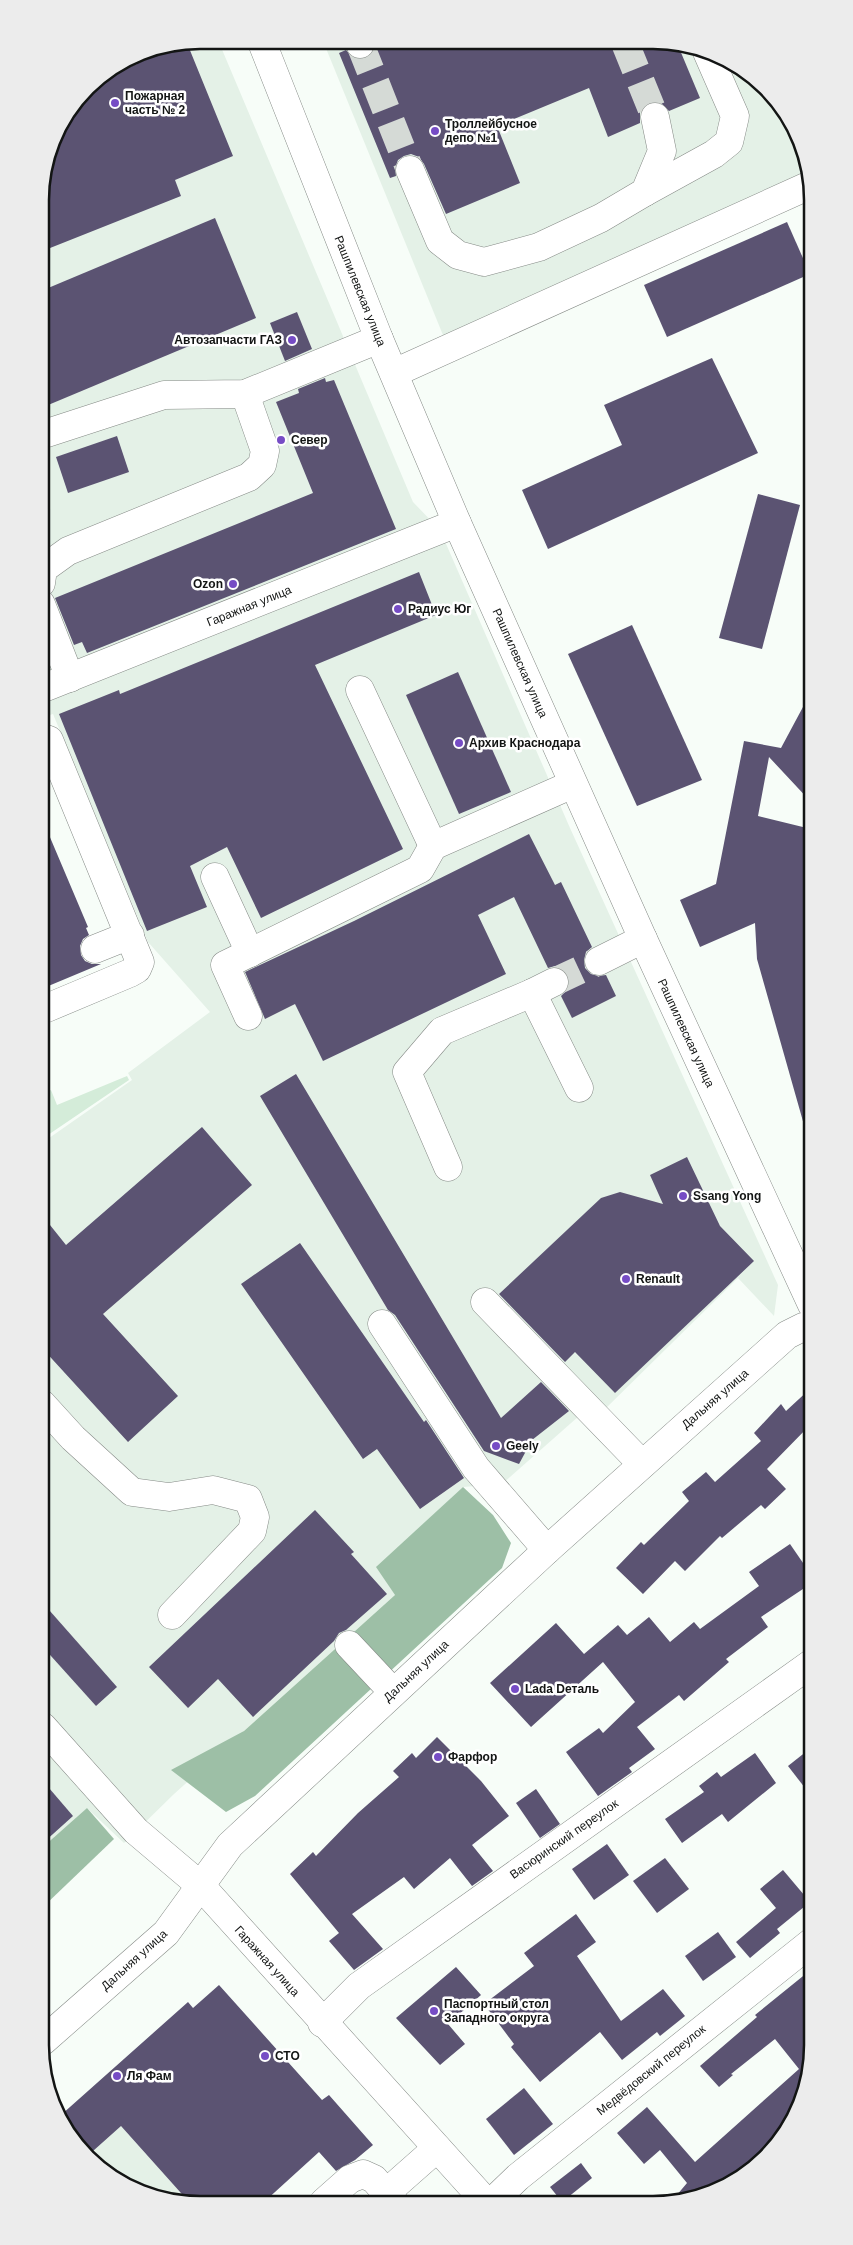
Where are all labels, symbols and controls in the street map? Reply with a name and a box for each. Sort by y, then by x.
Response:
place label: Пожарная часть № 2 [125,89,186,117]
marker: Пожарная часть № 2 [109,97,121,109]
place label: Троллейбусное депо №1 [445,117,537,145]
marker: Троллейбусное депо №1 [429,125,441,137]
street label: Рашпилевская улица [331,234,389,349]
place label: Автозапчасти ГАЗ [174,333,282,347]
marker: Автозапчасти ГАЗ [286,334,298,346]
place label: Север [291,433,328,447]
marker: Север [275,434,287,446]
place label: Ozon [193,577,223,591]
marker: Ozon [227,578,239,590]
street label: Гаражная улица [205,583,294,629]
place label: Радиус Юг [408,602,471,616]
marker: Радиус Юг [392,603,404,615]
street label: Рашпилевская улица [490,606,551,720]
place label: Архив Краснодара [469,736,581,750]
marker: Архив Краснодара [453,737,465,749]
street label: Рашпилевская улица [655,977,717,1090]
place label: Ssang Yong [693,1189,761,1203]
marker: Ssang Yong [677,1190,689,1202]
place label: Renault [636,1272,680,1286]
marker: Renault [620,1273,632,1285]
street label: Дальняя улица [679,1366,752,1432]
place label: Geely [506,1439,539,1453]
marker: Geely [490,1440,502,1452]
street label: Дальняя улица [381,1637,452,1705]
place label: Lada Dеталь [525,1682,599,1696]
marker: Lada Dеталь [509,1683,521,1695]
place label: Фарфор [448,1750,497,1764]
marker: Фарфор [432,1751,444,1763]
street label: Васюринский переулок [507,1796,621,1882]
street label: Гаражная улица [232,1923,303,1999]
street label: Дальняя улица [98,1926,170,1993]
place label: Паспортный стол Западного округа [444,1997,549,2025]
marker: Паспортный стол Западного округа [428,2005,440,2017]
street label: Медвёдовский переулок [594,2021,709,2118]
place label: СТО [275,2049,300,2063]
marker: СТО [259,2050,271,2062]
place label: Ля Фам [127,2069,172,2083]
marker: Ля Фам [111,2070,123,2082]

